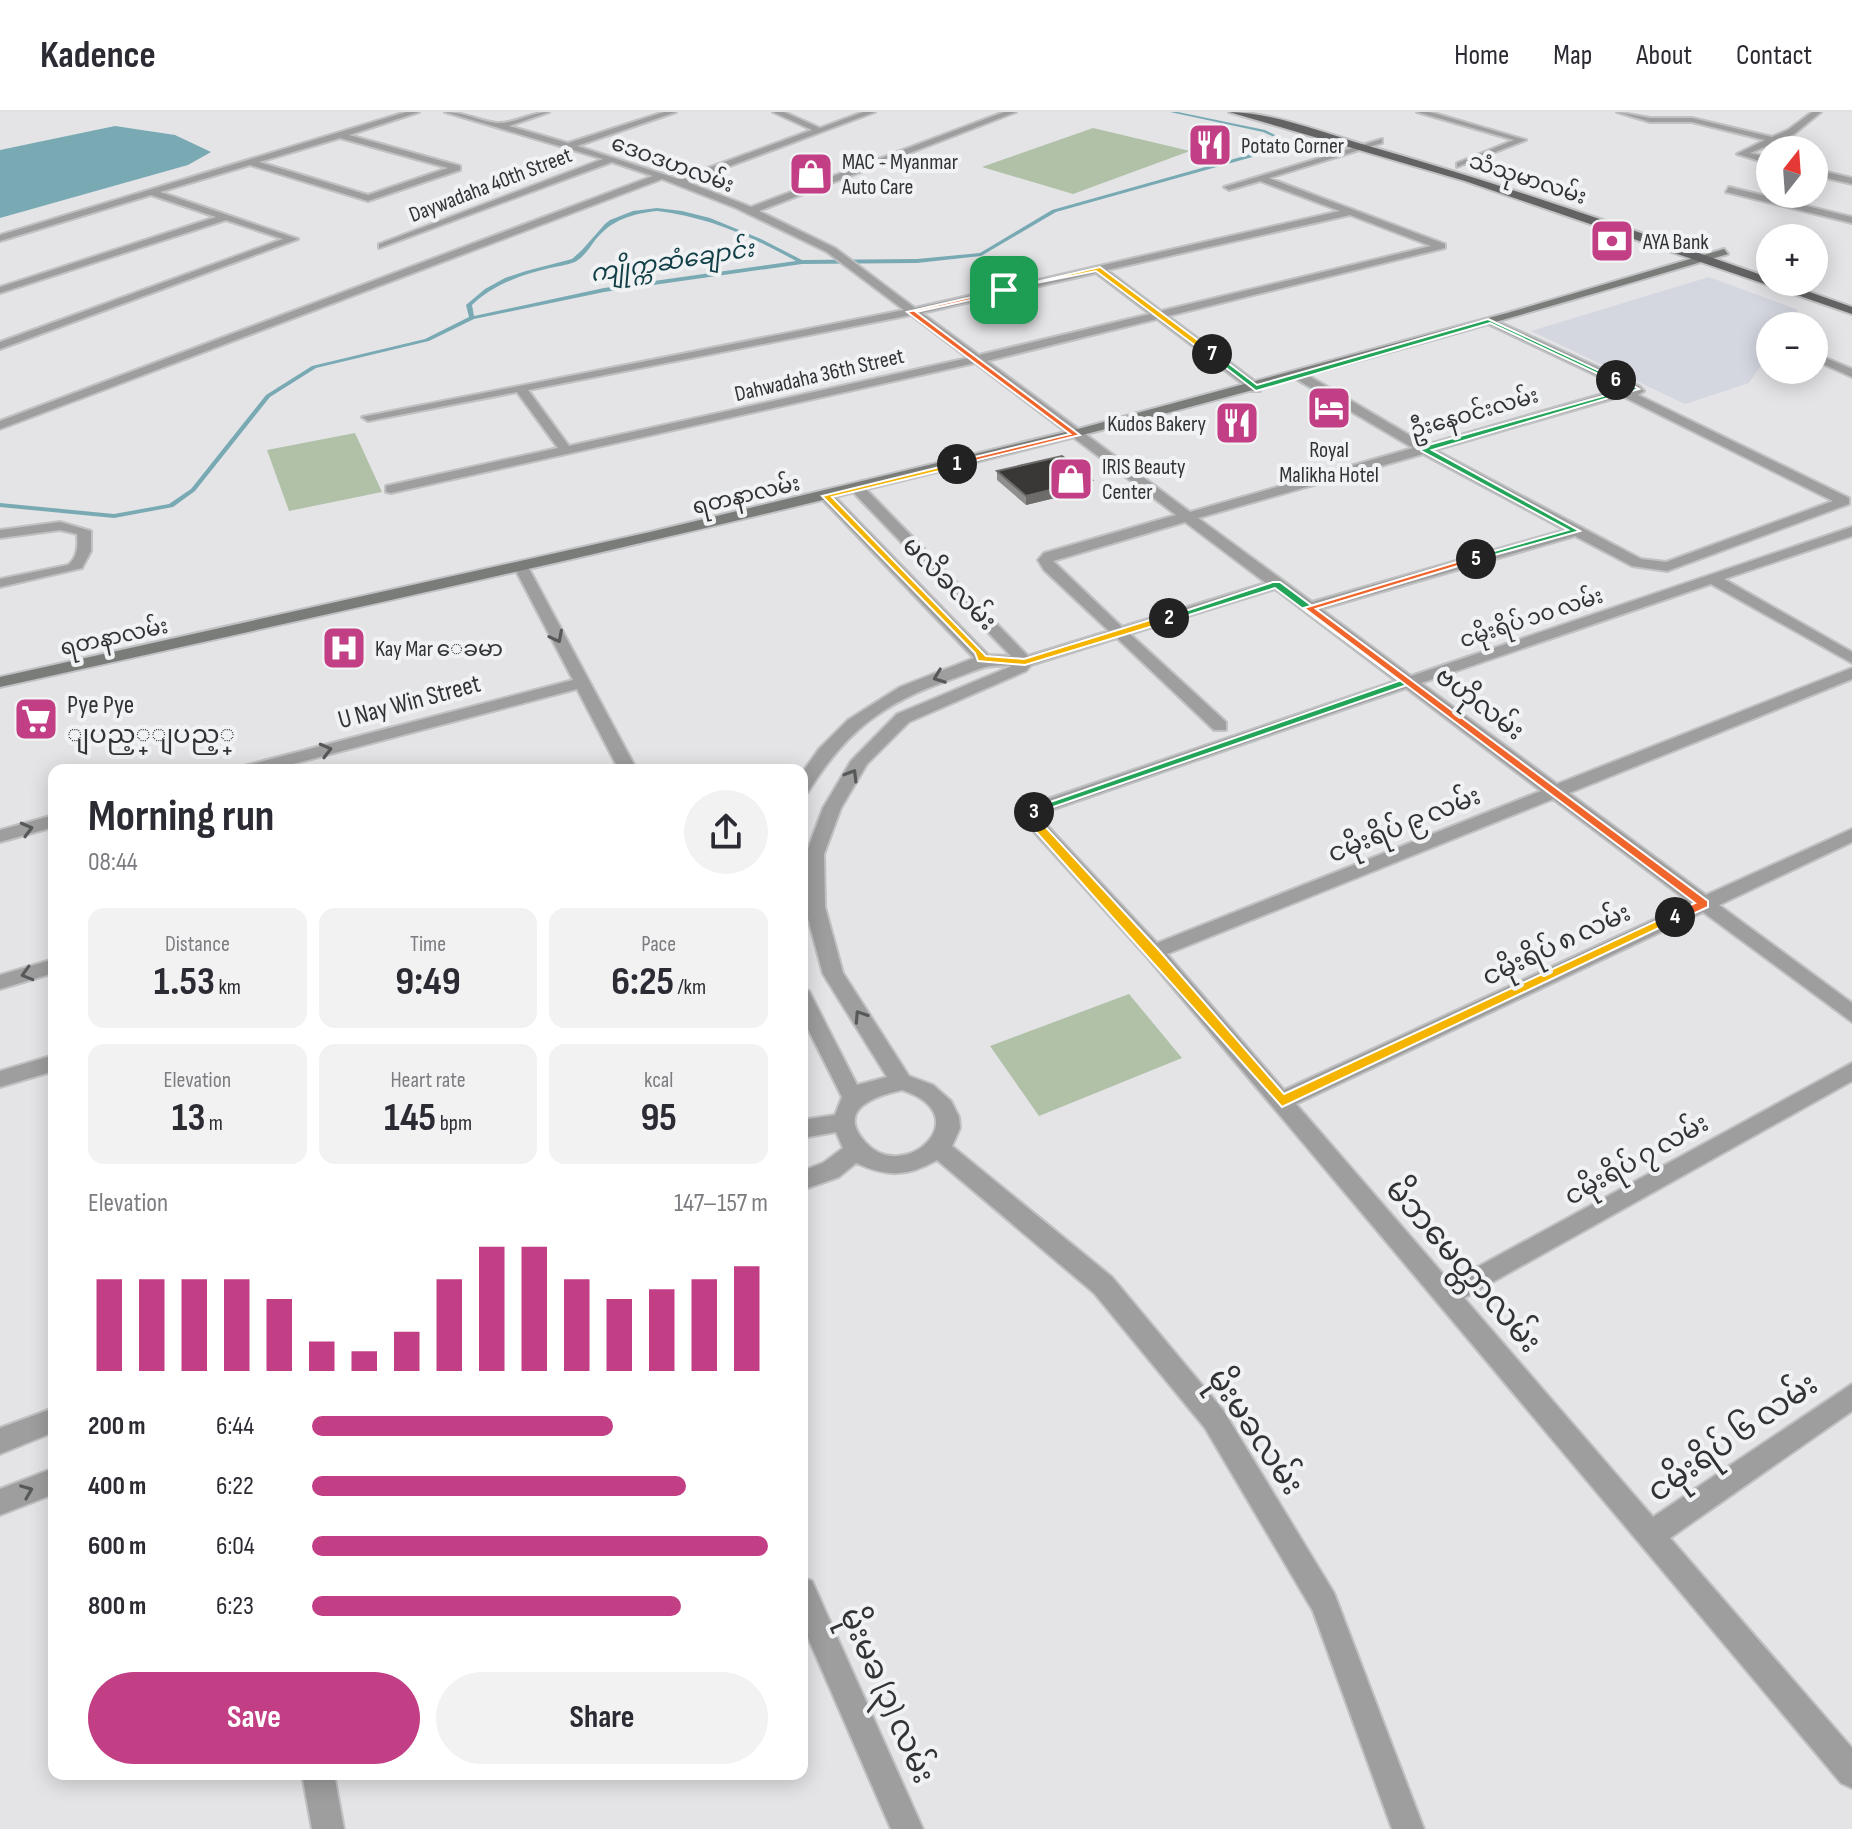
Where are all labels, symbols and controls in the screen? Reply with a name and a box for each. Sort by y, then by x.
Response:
text: Kadence [40,33,156,78]
text: Home [1454,39,1509,72]
text: Map [1553,39,1592,72]
text: About [1636,39,1692,72]
text: Contact [1736,39,1812,72]
restaurant icon: Potato Corner [1186,121,1234,169]
street label: ဒေဝဒဟလမ်း [607,127,739,199]
place label: Potato Corner [1241,133,1344,160]
north arrow [1756,136,1828,208]
map controls [1756,136,1828,384]
street label: Daywadaha 40th Street [405,142,576,229]
street label: သံသုမာလမ်း [1465,145,1591,214]
place label: MAC - Myanmar Auto Care [841,149,958,201]
shop icon: MAC - Myanmar Auto Care [787,150,835,198]
bank icon: AYA Bank [1588,217,1636,265]
button: + [1756,224,1828,296]
place label: AYA Bank [1642,229,1709,256]
water label: ကျိုက္ကဆံချောင်း [588,231,759,294]
pin [970,256,1038,324]
icon: arrive [982,268,1026,312]
button: − [1756,312,1828,384]
pin: 7 [1192,334,1232,374]
text: 7 [1207,340,1217,367]
street label: Dahwadaha 36th Street [732,343,907,408]
pin: 6 [1596,360,1636,400]
text: 6 [1611,366,1621,393]
street label: ဦးနေဝင်းလမ်း [1406,379,1543,448]
hotel icon: Royal Malikha Hotel [1305,384,1353,432]
restaurant icon: Kudos Bakery [1213,399,1261,447]
place label: Kudos Bakery [1107,411,1207,438]
place label: Royal Malikha Hotel [1279,437,1379,489]
pin: 1 [937,444,977,484]
text: 1 [953,450,961,477]
place label: IRIS Beauty Center [1102,454,1186,506]
shop icon: IRIS Beauty Center [1047,455,1095,503]
street label: ရတနာလမ်း [689,467,803,524]
street label: မလိခလမ်း [895,528,1005,638]
pin: 5 [1456,539,1496,579]
text: 5 [1471,545,1481,572]
street label: ငမိုးရိပ် ၁၀ လမ်း [1455,580,1607,657]
pin: 2 [1149,598,1189,638]
text: 2 [1164,604,1174,631]
street label: ရတနာလမ်း [57,610,171,665]
hospital icon: Kay Mar ေခမာ [320,624,368,672]
one-way arrow [547,628,562,643]
place label: Kay Mar ေခမာ [375,636,503,663]
street label: ဗဟိုလမ်း [1426,659,1531,751]
one-way arrow [932,668,946,684]
street label: U Nay Win Street [335,669,484,736]
place label: Pye Pye ျပည့္ျပည့္ [67,690,235,755]
supermarket icon: Pye Pye ျပည့္ျပည့္ [12,695,60,743]
one-way arrow [318,743,332,760]
one-way arrow [842,769,858,784]
street label: ငမိုးရိပ် ၉ လမ်း [1323,778,1487,874]
text: Morning run [88,790,274,843]
button: share [684,790,768,874]
pin: 3 [1014,792,1054,832]
text: 3 [1029,798,1039,825]
one-way arrow [20,821,33,838]
text: 08:44 [88,847,138,878]
street label: ငမိုးရိပ် ၈ လမ်း [1476,895,1637,997]
pin: 4 [1655,897,1695,937]
text: 4 [1670,903,1680,930]
text: Distance [165,931,230,958]
text: Time [410,931,446,958]
text: Pace [641,931,676,958]
text: 1.53 [154,958,215,1006]
text: 9:49 [395,958,461,1006]
text: 6:25 [611,958,674,1006]
one-way arrow [21,965,34,981]
text: km [215,974,241,1001]
text: /km [674,974,706,1001]
one-way arrow [855,1010,870,1025]
text: Elevation [163,1067,231,1094]
text: Heart rate [390,1067,466,1094]
text: kcal [644,1067,673,1094]
text: 13 [172,1094,205,1142]
text: 145 [384,1094,436,1142]
text: 95 [640,1094,677,1142]
street label: ငမိုးရိပ် ၇ လမ်း [1558,1105,1716,1216]
text: m [205,1110,223,1137]
text: bpm [436,1110,472,1137]
street label: မိဘမေတ္တာလမ်း [1373,1168,1553,1364]
text: Elevation [88,1188,168,1219]
text: 147–157 m [674,1188,768,1219]
street label: မိုးမခလမ်း [1194,1358,1316,1506]
street label: ငမိုးရိပ် ၆ လမ်း [1637,1361,1828,1515]
text: 200 m [88,1411,145,1442]
text: 6:44 [216,1411,254,1442]
text: 400 m [88,1471,146,1502]
text: 6:22 [216,1471,254,1502]
one-way arrow [19,1485,33,1501]
text: 600 m [88,1531,146,1562]
text: 6:04 [216,1531,255,1562]
text: 800 m [88,1591,146,1622]
text: 6:23 [216,1591,254,1622]
street label: မိုးမခ (၃) လမ်း [826,1600,947,1792]
button: Save [88,1672,420,1764]
button: Share [436,1672,768,1764]

